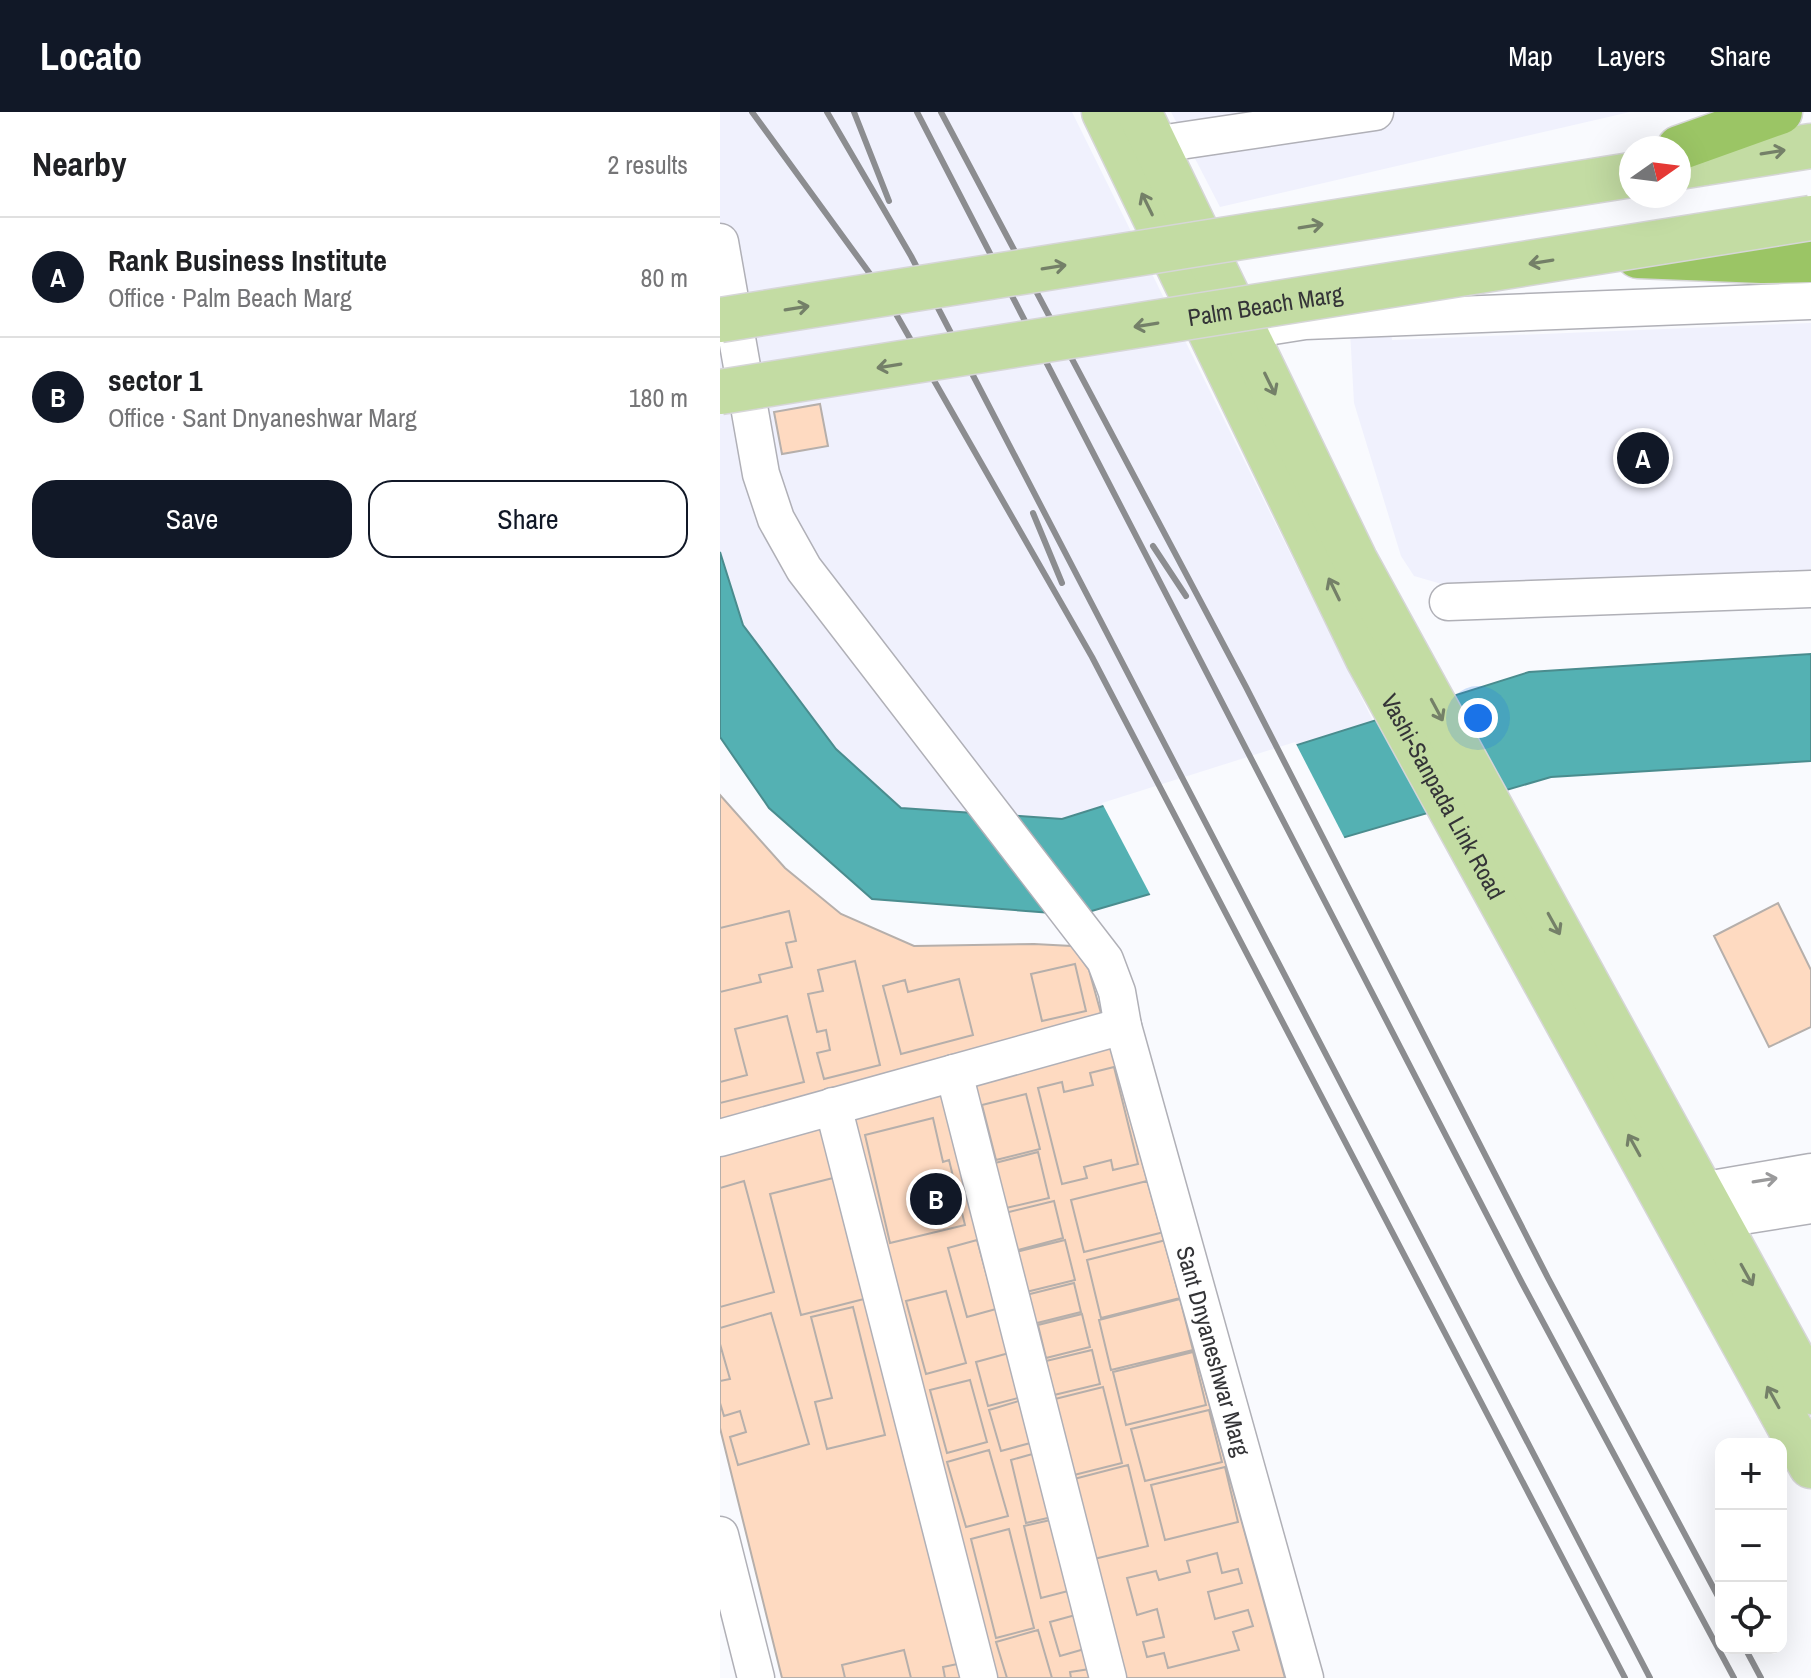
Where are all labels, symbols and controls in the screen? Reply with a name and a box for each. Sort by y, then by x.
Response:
text: Locato [40,31,142,82]
text: Map [1508,37,1553,75]
text: Layers [1597,37,1666,75]
text: Share [1710,37,1771,75]
north arrow [1619,136,1691,208]
text: Nearby [32,141,127,187]
one-way arrow [1759,144,1785,159]
text: 2 results [607,147,688,182]
one-way arrow [1139,192,1154,216]
one-way arrow [1297,218,1323,233]
text: Rank Business Institute [108,240,387,280]
one-way arrow [1528,255,1554,270]
one-way arrow [1041,259,1066,274]
text: A [50,260,66,295]
text: 80 m [641,260,688,295]
street label: Palm Beach Marg [1185,277,1345,333]
text: Office · Palm Beach Marg [108,280,352,315]
one-way arrow [784,300,809,315]
one-way arrow [1133,318,1159,333]
one-way arrow [877,359,902,374]
text: sector 1 [108,360,202,400]
one-way arrow [1262,372,1278,396]
text: B [50,380,66,415]
text: 180 m [629,380,688,415]
text: Office · Sant Dnyaneshwar Marg [108,400,417,435]
pin: A [1617,428,1669,488]
button: Save [32,480,352,558]
button: Share [368,480,688,558]
one-way arrow [1326,577,1341,601]
street label: Vashi-Sanpada Link Road [1374,688,1513,905]
one-way arrow [1430,697,1446,721]
your location [1458,698,1498,738]
one-way arrow [1546,912,1562,935]
one-way arrow [1626,1134,1641,1158]
pin: B [910,1169,962,1229]
one-way arrow [1752,1172,1777,1187]
street label: Sant Dnyaneshwar Marg [1169,1242,1258,1460]
one-way arrow [1739,1262,1755,1286]
one-way arrow [1765,1386,1781,1410]
map controls [1715,1438,1787,1654]
button: + [1715,1438,1787,1510]
button: − [1715,1510,1787,1582]
button: locate [1715,1582,1787,1654]

